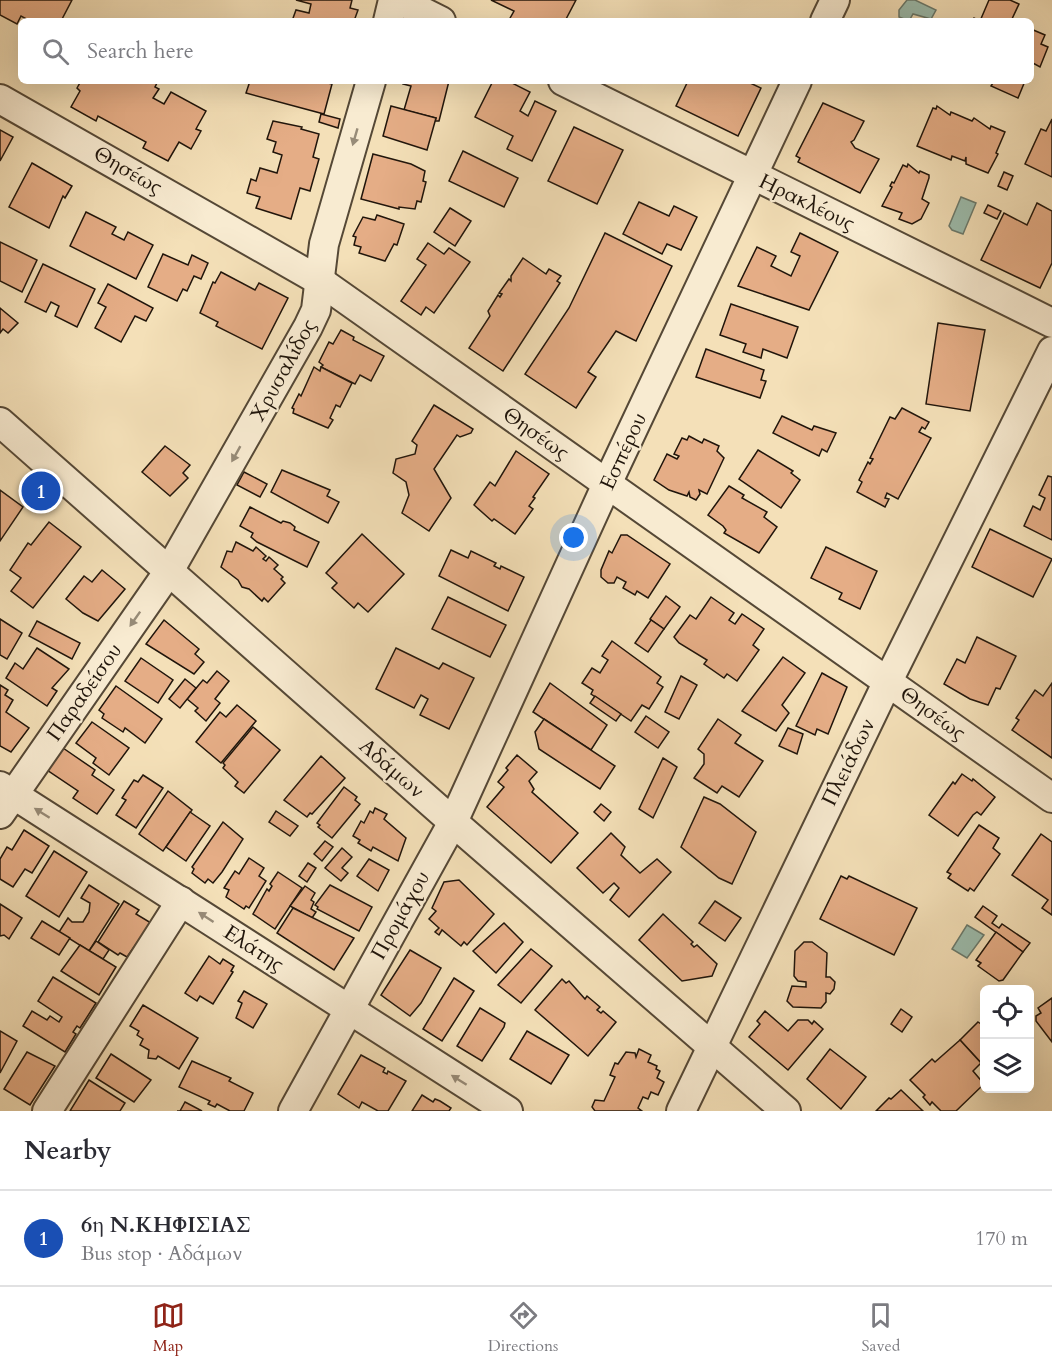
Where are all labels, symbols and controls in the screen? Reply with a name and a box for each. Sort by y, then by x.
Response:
search box [18,18,1034,84]
icon: search [39,35,72,68]
text: Search here [87,36,194,66]
one-way arrow [350,128,359,146]
street label: Θησέως [88,139,168,202]
street label: Ηρακλέους [754,167,860,238]
street label: Χρυσαλίδος [243,314,323,427]
street label: Θησέως [497,400,575,467]
street label: Εσπέρου [593,408,654,495]
one-way arrow [231,446,241,463]
pin: 1 [22,468,60,514]
your location [559,523,588,552]
one-way arrow [129,611,141,627]
street label: Παραδείσου [40,637,129,747]
street label: Θησέως [894,680,972,747]
street label: Πλειάδων [815,714,882,811]
street label: Αδάμων [353,732,431,805]
one-way arrow [34,807,50,818]
street label: Προμάχου [364,866,437,965]
one-way arrow [199,911,215,923]
street label: Ελάτης [218,918,290,979]
map controls [980,985,1034,1093]
button: locate [980,985,1034,1039]
button: layers [980,1039,1034,1093]
one-way arrow [450,1074,467,1085]
text: Nearby [24,1133,112,1168]
text: 6η Ν.ΚΗΦΙΣΙΑΣ [81,1210,251,1240]
text: 1 [38,1225,49,1252]
text: 170 m [975,1225,1028,1252]
text: Bus stop · Αδάμων [81,1240,242,1267]
tab: Map [152,1299,185,1357]
tab: Directions [488,1299,558,1357]
tab: Saved [862,1299,900,1357]

